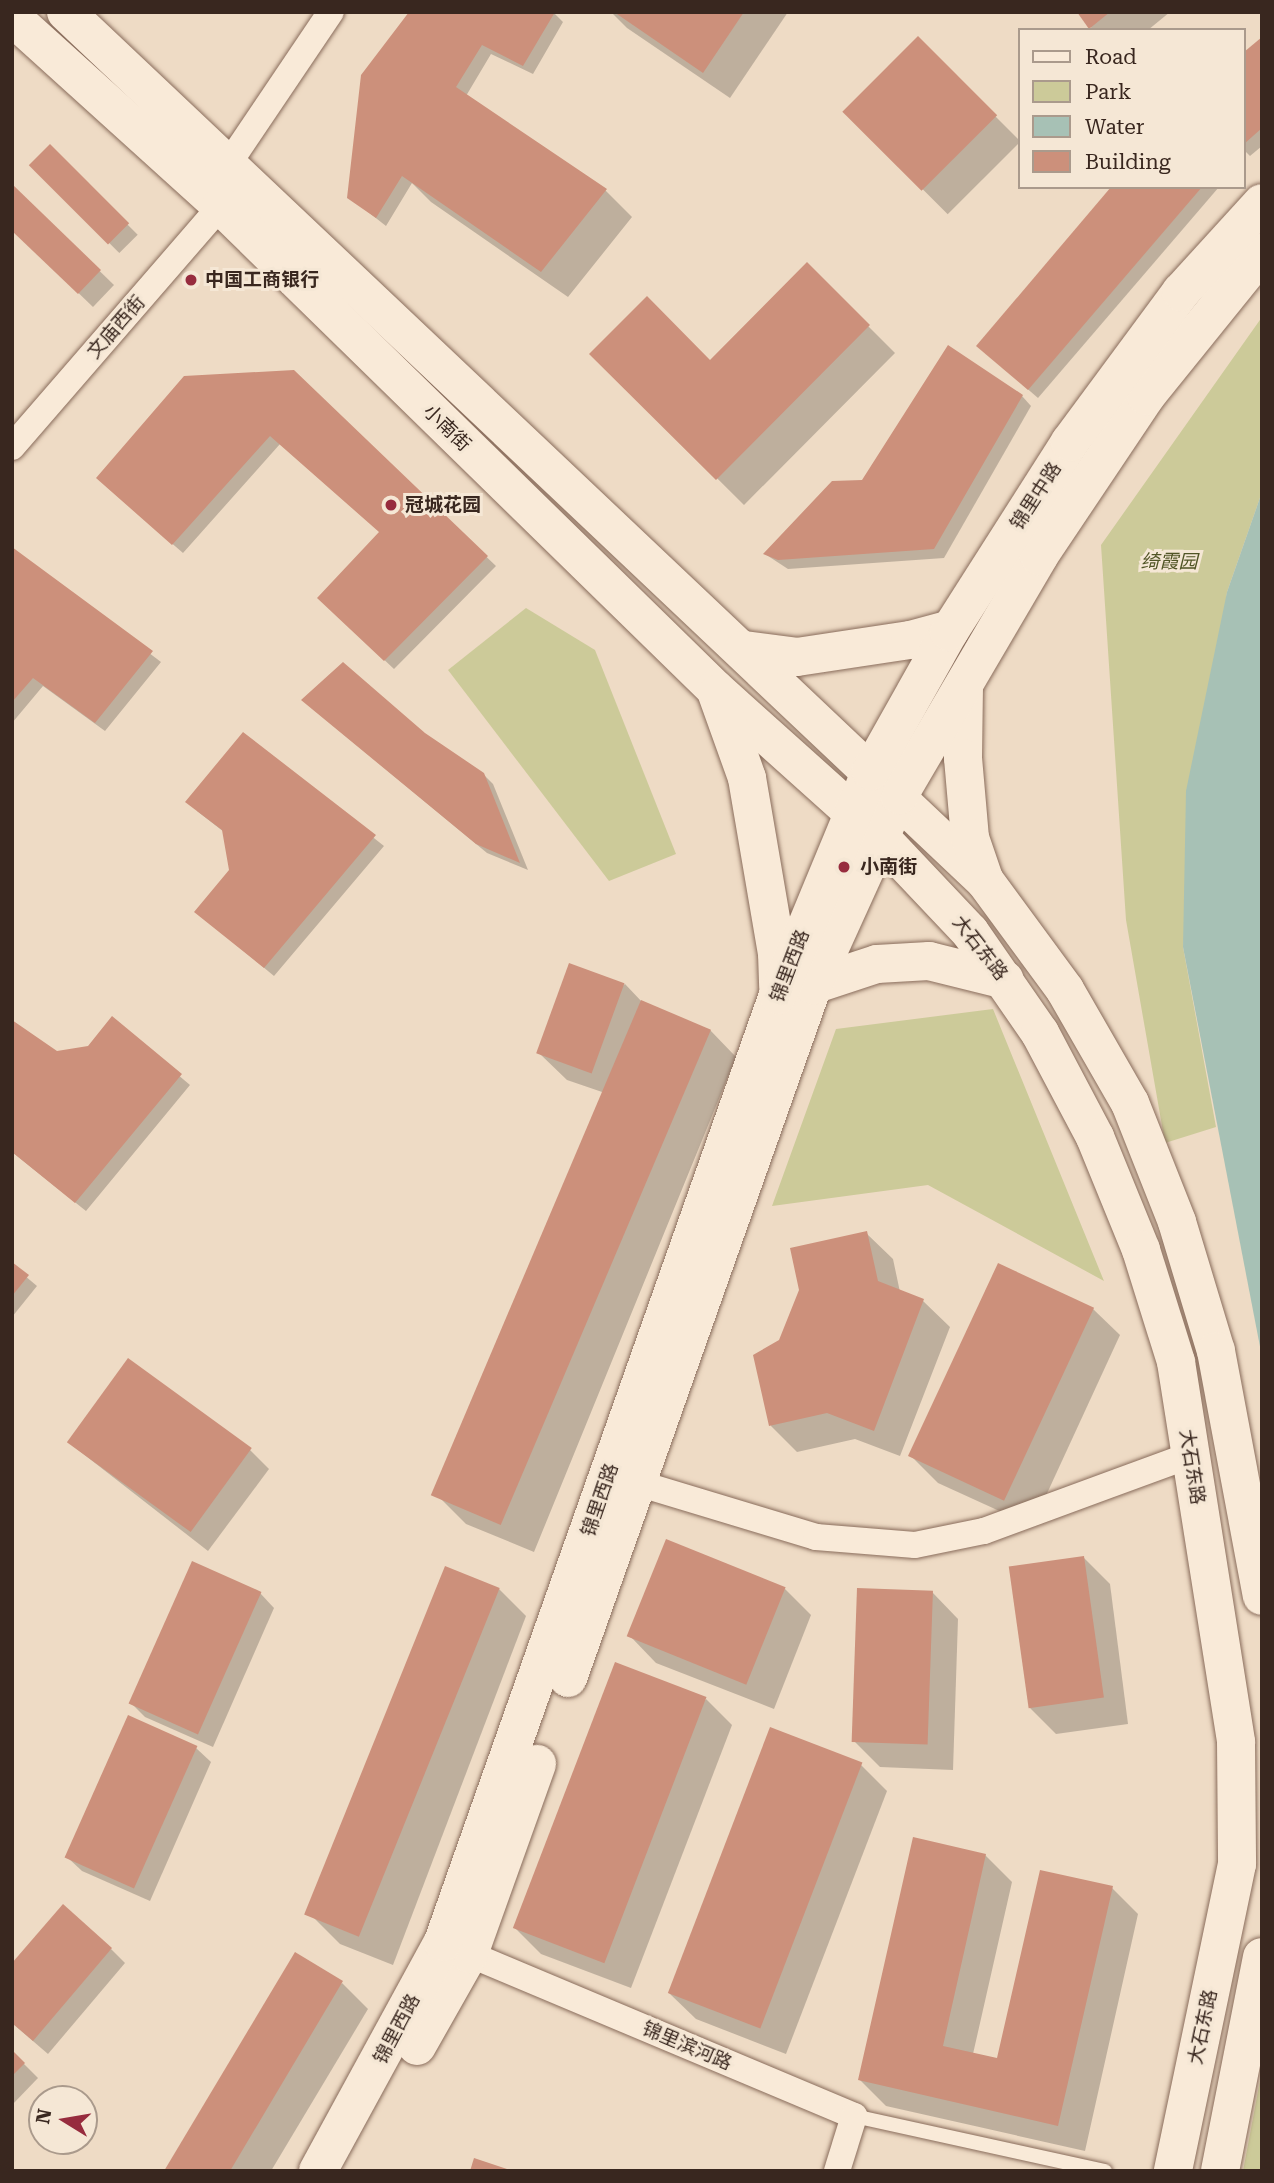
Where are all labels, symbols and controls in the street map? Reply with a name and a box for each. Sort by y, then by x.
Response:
legend [1018,28,1246,189]
text: Road [1085,45,1137,69]
text: Park [1085,80,1131,104]
text: Water [1085,115,1144,139]
text: Building [1085,150,1171,174]
place label: 中国工商银行 [205,269,319,291]
marker: 中国工商银行 [183,272,199,288]
street label: 文庙西街 [82,291,150,363]
street label: 小南街 [419,400,475,456]
street label: 锦里中路 [1006,458,1066,534]
place label: 冠城花园 [405,494,481,516]
marker: 冠城花园 [383,497,399,513]
park label: 绮霞园 [1141,551,1197,573]
place label: 小南街 [860,856,917,878]
marker: 小南街 [834,857,854,877]
street label: 大石东路 [948,911,1012,985]
street label: 锦里西路 [766,926,814,1006]
street label: 大石东路 [1175,1428,1209,1506]
street label: 锦里西路 [577,1460,623,1540]
street label: 大石东路 [1184,1987,1222,2067]
street label: 锦里西路 [369,1990,425,2068]
street label: 锦里滨河路 [639,2017,735,2075]
north arrow [28,2085,98,2155]
text: N [31,2107,57,2126]

